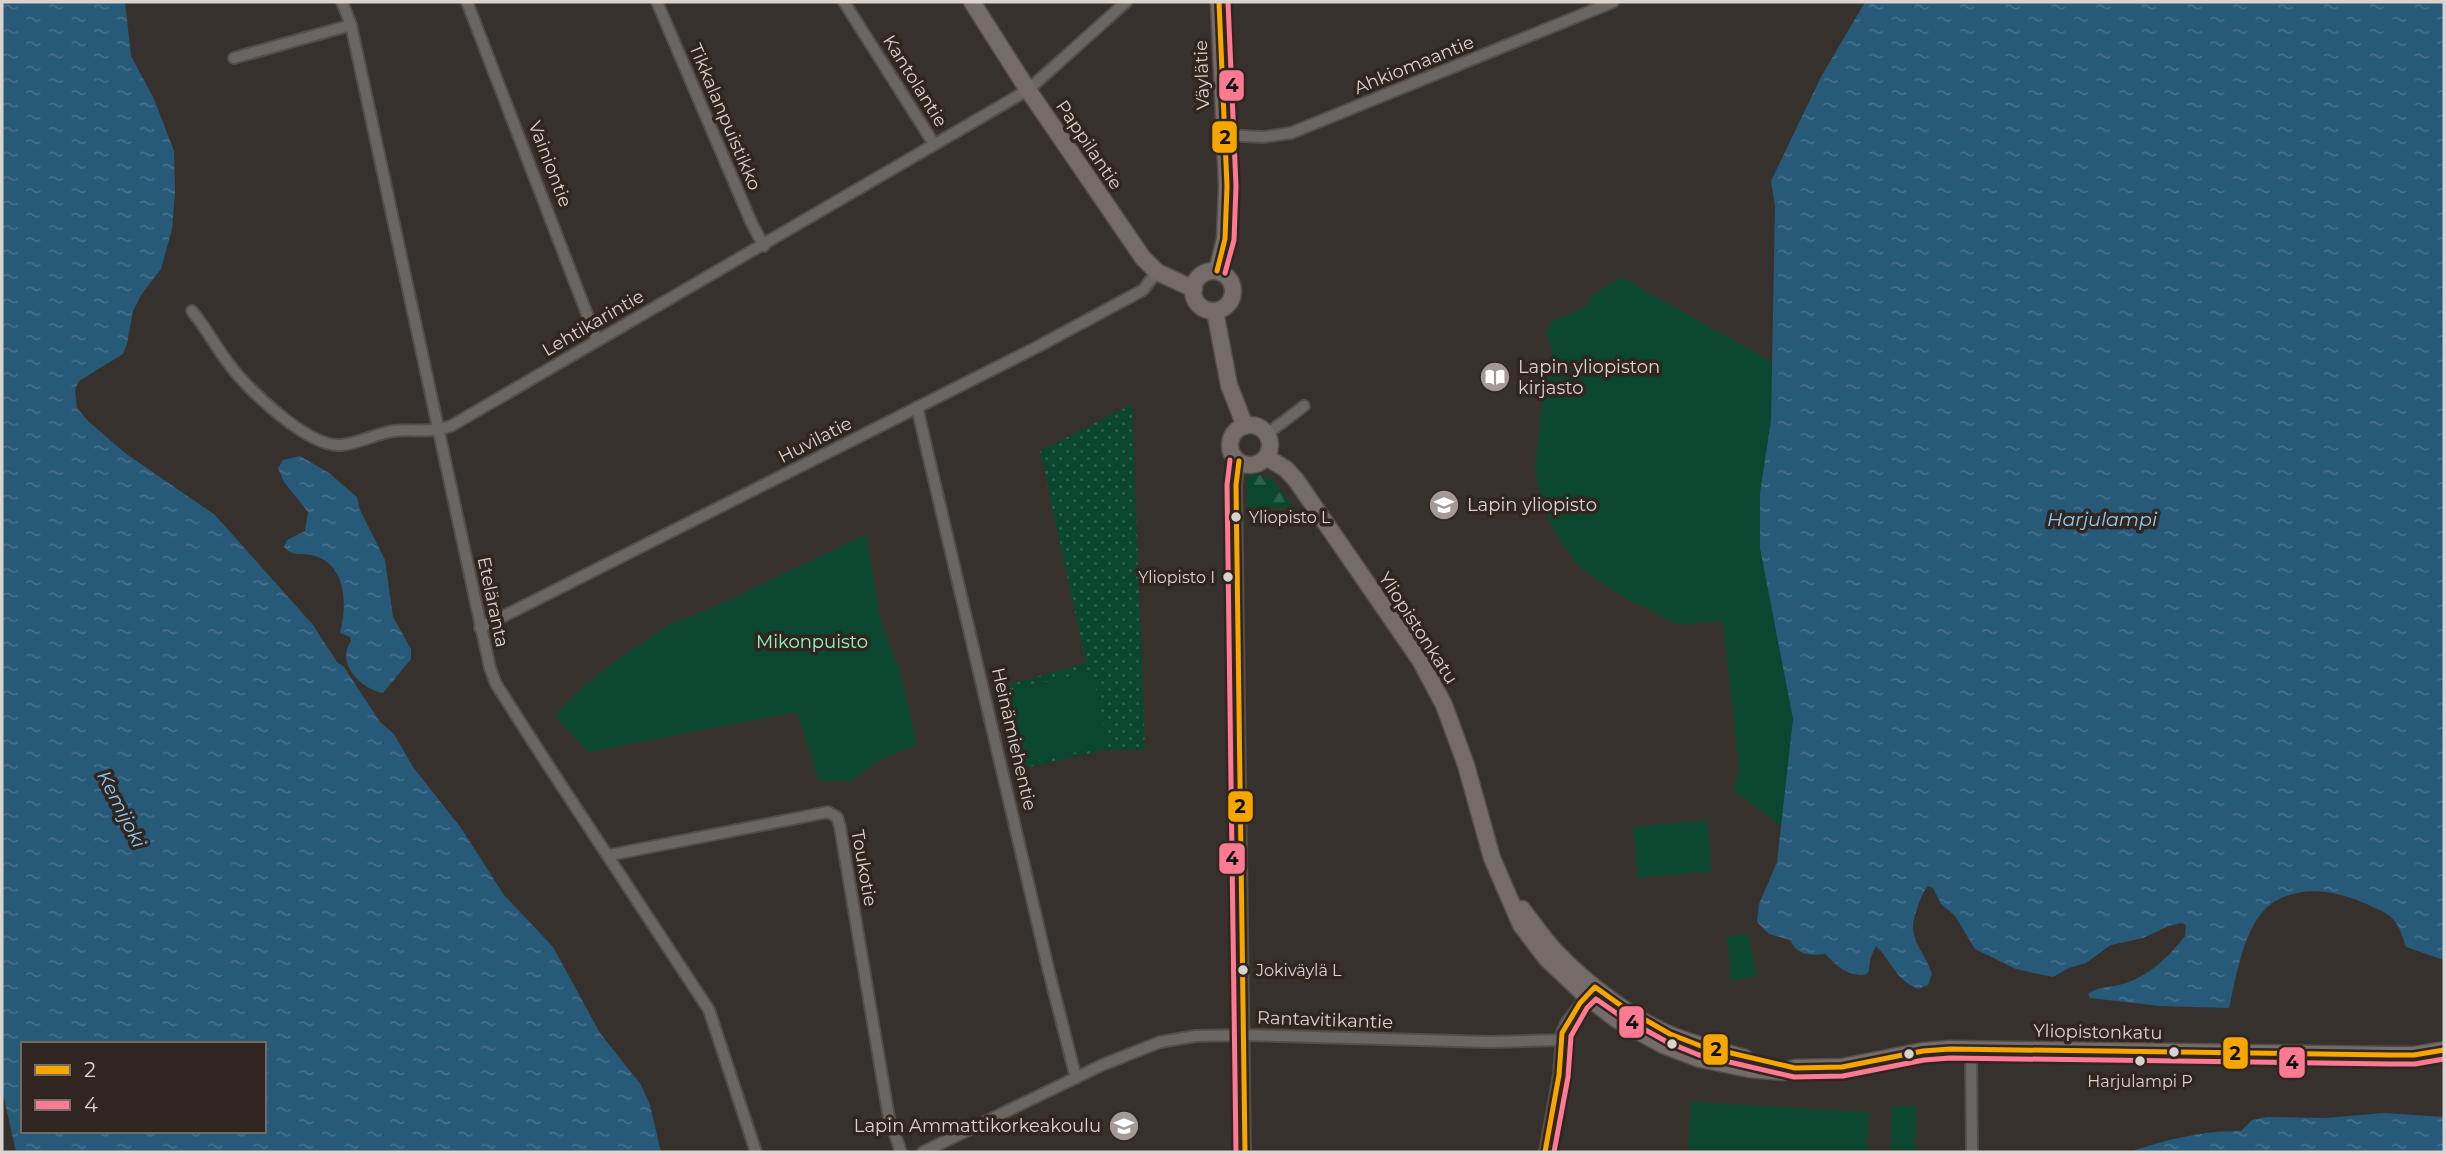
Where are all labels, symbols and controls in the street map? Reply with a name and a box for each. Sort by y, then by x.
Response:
street label: Kantolantie [878,31,952,131]
street label: Ahkiomaantie [1351,31,1477,99]
street label: Väylätie [1190,39,1214,110]
street label: Tikkalanpuistikko [684,40,766,194]
line badge: 4 [1218,69,1245,102]
text: 4 [1225,74,1239,97]
street label: Pappilantie [1051,96,1127,194]
street label: Vainiontie [524,118,577,210]
line badge: 2 [1211,120,1238,154]
text: 2 [1219,126,1231,149]
street label: Lehtikarintie [538,285,648,361]
place label: Lapin yliopiston kirjasto [1518,356,1660,399]
library icon: Lapin yliopiston kirjasto [1478,360,1512,394]
street label: Huvilatie [774,412,856,468]
school or university icon: Lapin yliopisto [1427,488,1461,522]
place label: Lapin yliopisto [1467,494,1597,516]
place label: Yliopisto L [1249,508,1331,527]
water label: Harjulampi [2047,508,2158,531]
marker: Yliopisto L [1229,510,1243,524]
street label: Eteläranta [473,555,513,649]
place label: Yliopisto I [1138,568,1215,587]
street label: Yliopistonkatu [1374,568,1462,688]
marker: Yliopisto I [1221,570,1235,584]
park label: Mikonpuisto [756,631,868,653]
street label: Heinämiehentie [987,665,1041,813]
water label: Kemijoki [92,767,151,852]
line badge: 2 [1227,790,1254,823]
text: 2 [1234,795,1246,818]
street label: Toukotie [846,828,882,908]
line badge: 4 [1218,842,1246,875]
text: 4 [1225,847,1239,870]
place label: Jokiväylä L [1255,961,1342,980]
marker: Jokiväylä L [1236,963,1250,977]
line badge: 4 [1618,1005,1645,1039]
street label: Rantavitikantie [1257,1007,1394,1033]
text: 4 [1625,1011,1639,1034]
street label: Yliopistonkatu [2033,1020,2163,1044]
line badge: 2 [1702,1033,1729,1066]
line badge: 2 [2222,1036,2249,1070]
unlabelled marker [1665,1037,1679,1051]
text: 2 [1710,1038,1722,1061]
legend [21,1042,266,1133]
text: 2 [2229,1042,2241,1065]
unlabelled marker [2167,1045,2181,1059]
line badge: 4 [2278,1046,2306,1079]
unlabelled marker [1902,1047,1916,1061]
text: 4 [2285,1051,2299,1074]
marker: Harjulampi P [2133,1054,2147,1068]
text: 2 [84,1057,96,1082]
place label: Harjulampi P [2087,1072,2193,1091]
text: 4 [84,1092,98,1117]
school or university icon: Lapin Ammattikorkeakoulu [1107,1109,1141,1143]
place label: Lapin Ammattikorkeakoulu [854,1115,1101,1137]

